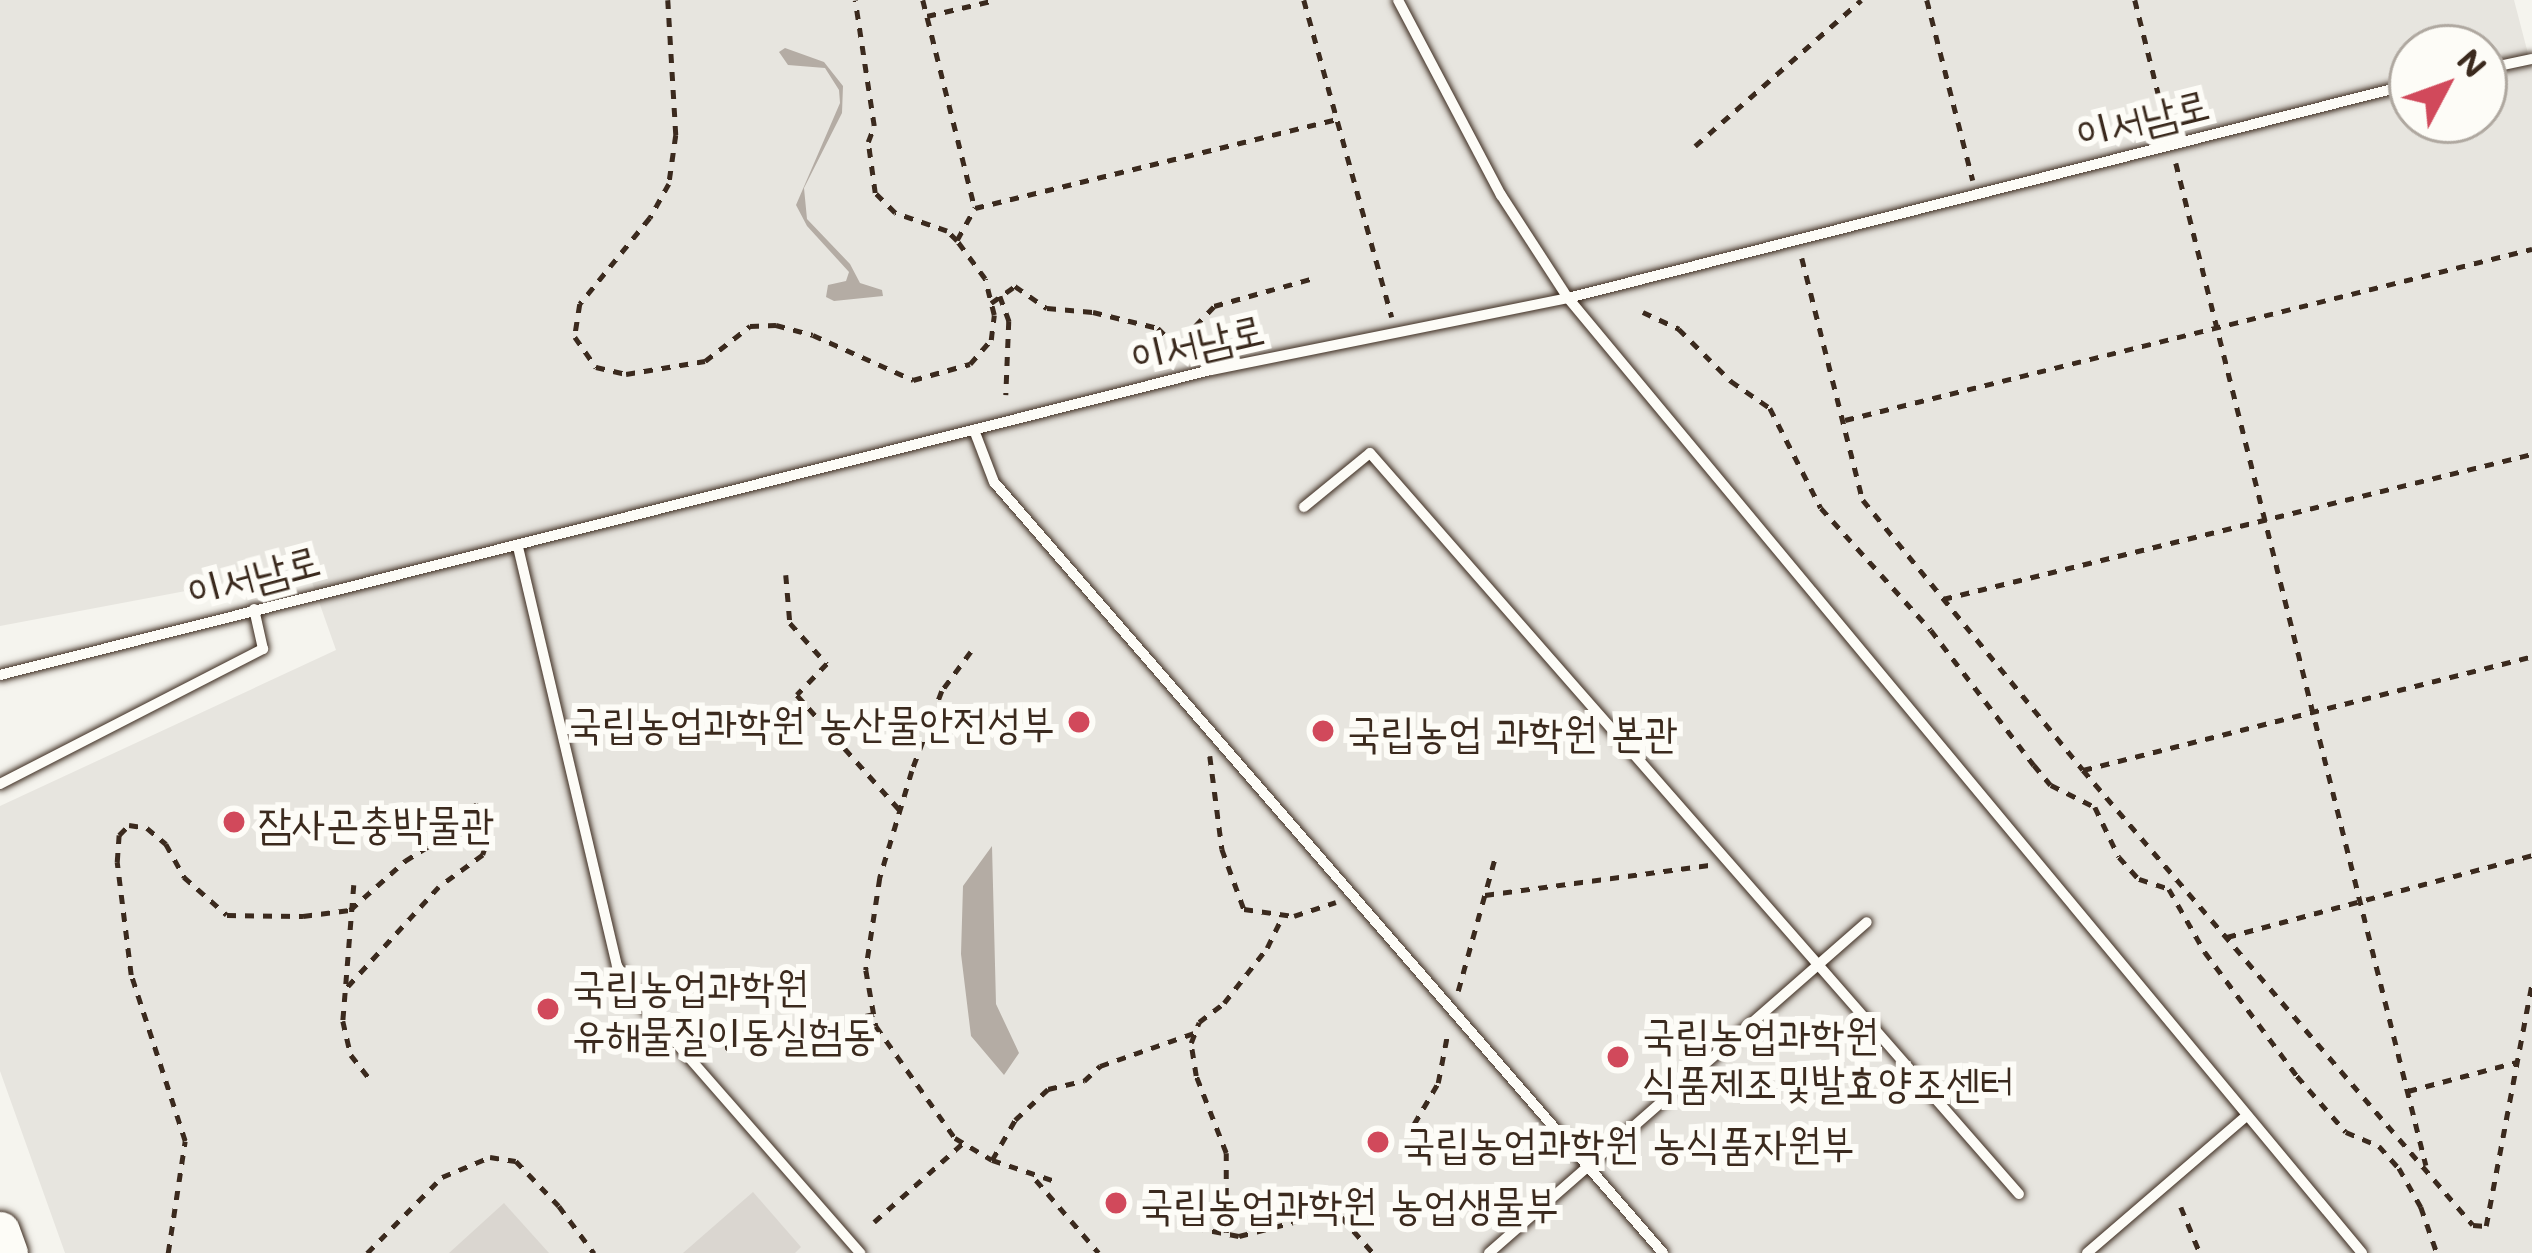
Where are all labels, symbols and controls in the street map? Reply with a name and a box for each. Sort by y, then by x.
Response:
north arrow [2388,24,2508,144]
text: N [2449,38,2498,86]
street label: 이서남로 [2070,77,2214,159]
street label: 이서남로 [1125,302,1269,382]
street label: 이서남로 [181,533,325,617]
place label: 국립농업과학원 농산물안전성부 [568,697,1055,747]
place label: 국립농업 과학원 본관 [1347,706,1678,756]
marker: 국립농업과학원 농산물안전성부 [1066,709,1092,735]
marker: 국립농업 과학원 본관 [1310,718,1336,744]
place label: 잠사곤충박물관 [258,797,495,847]
marker: 잠사곤충박물관 [221,809,247,835]
place label: 국립농업과학원 유해물질이동실험동 [572,960,876,1058]
marker: 국립농업과학원 유해물질이동실험동 [535,996,561,1022]
place label: 국립농업과학원 식품제조및발효양조센터 [1642,1008,2014,1106]
marker: 국립농업과학원 식품제조및발효양조센터 [1605,1044,1631,1070]
place label: 국립농업과학원 농식품자원부 [1402,1117,1855,1167]
marker: 국립농업과학원 농식품자원부 [1365,1129,1391,1155]
place label: 국립농업과학원 농업생물부 [1140,1178,1559,1228]
marker: 국립농업과학원 농업생물부 [1103,1190,1129,1216]

